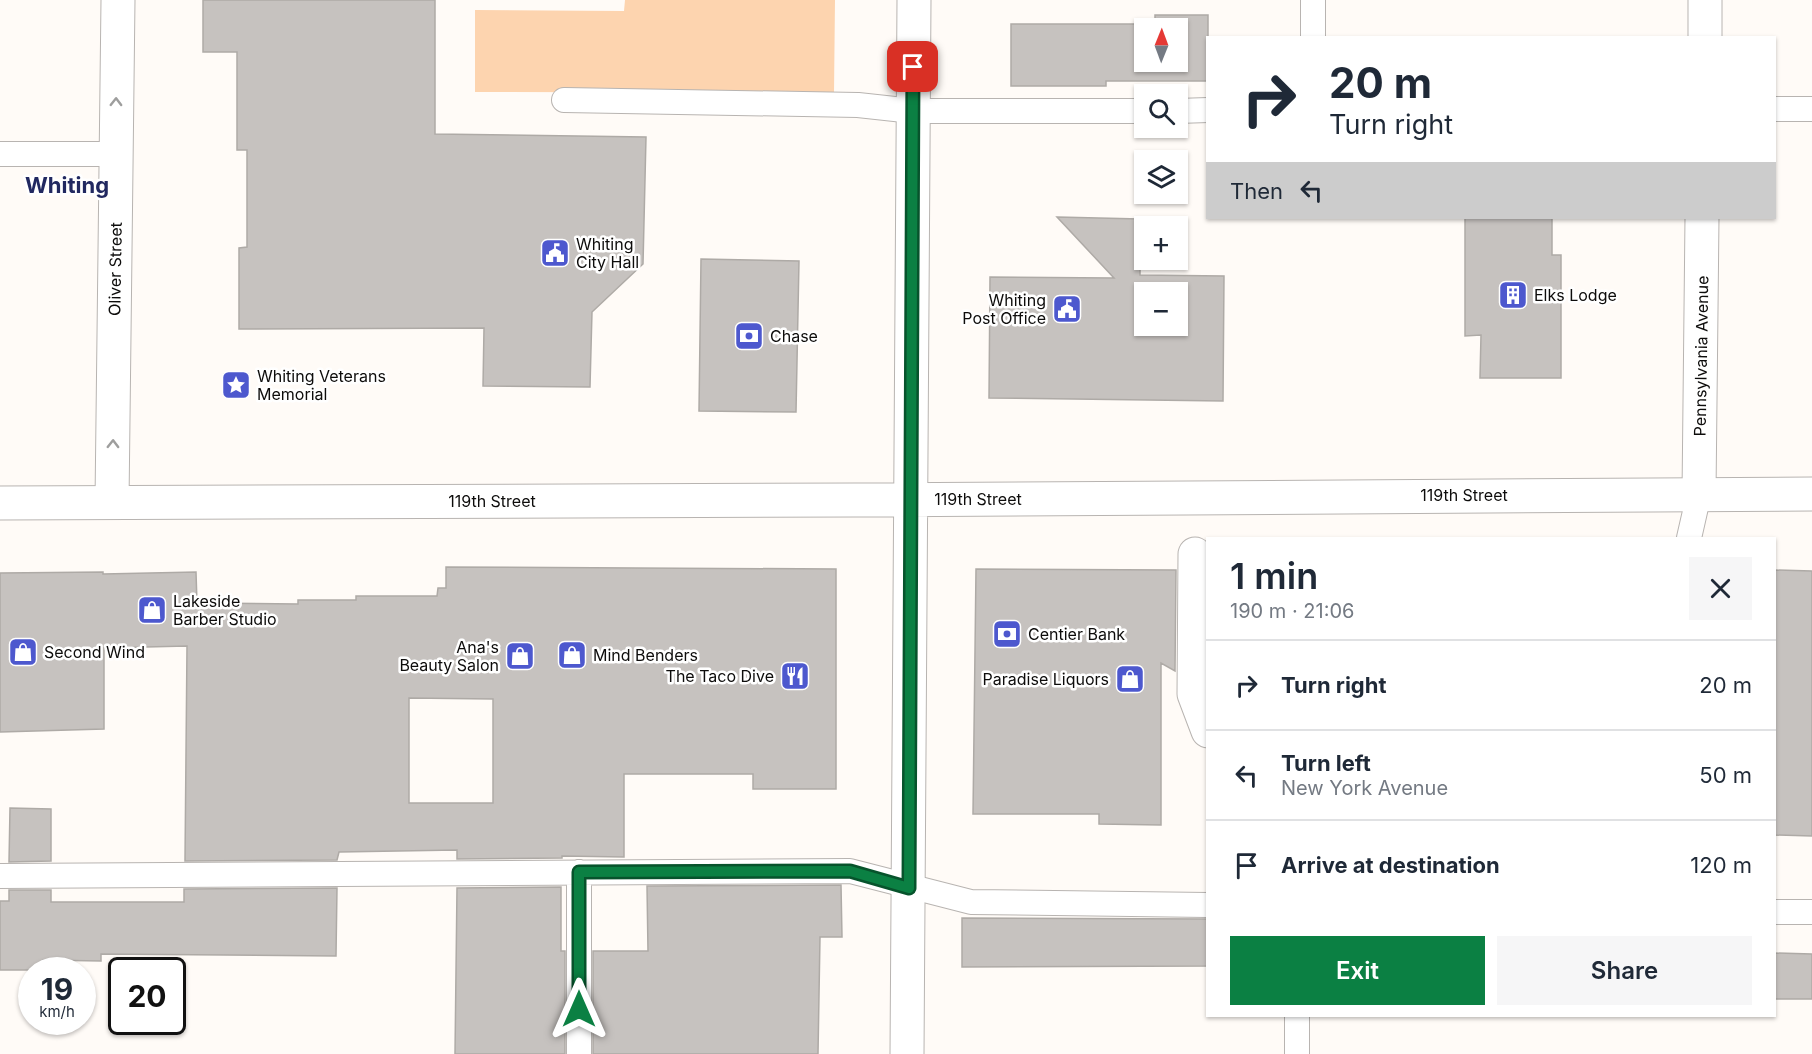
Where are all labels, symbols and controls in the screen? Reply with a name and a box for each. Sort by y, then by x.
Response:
north arrow [1134,18,1188,72]
map controls [1134,18,1188,336]
pin [887,41,938,92]
icon: arrive [896,50,929,83]
text: 20 m [1329,57,1432,108]
icon: right [1230,60,1308,138]
button: search [1134,84,1188,138]
one-way arrow [110,97,123,106]
text: Turn right [1329,108,1453,141]
button: layers [1134,150,1188,204]
district label: Whiting [25,172,109,198]
icon: left [1295,174,1328,207]
text: Then [1230,178,1283,204]
button: + [1134,216,1188,270]
street label: Oliver Street [104,222,126,316]
place label: Whiting City Hall [576,234,639,272]
public building icon: Whiting City Hall [539,237,571,269]
street label: Pennsylvania Avenue [1690,275,1712,437]
building icon: Elks Lodge [1497,279,1529,311]
button: − [1134,282,1188,336]
place label: Elks Lodge [1534,285,1617,305]
place label: Whiting Post Office [962,290,1046,328]
public building icon: Whiting Post Office [1051,293,1083,325]
bank icon: Chase [733,320,765,352]
place label: Chase [770,326,818,346]
place label: Whiting Veterans Memorial [257,366,386,404]
place icon: Whiting Veterans Memorial [220,369,252,401]
one-way arrow [106,439,119,448]
street label: 119th Street [1420,485,1508,505]
street label: 119th Street [934,489,1022,509]
street label: 119th Street [448,491,536,511]
text: 1 min [1230,554,1318,598]
button: close [1689,557,1752,620]
place label: Lakeside Barber Studio [173,591,277,629]
shop icon: Lakeside Barber Studio [136,594,168,626]
text: 190 m · 21:06 [1230,599,1354,623]
bank icon: Centier Bank [991,618,1023,650]
place label: Centier Bank [1028,624,1125,644]
shop icon: Second Wind [7,636,39,668]
place label: Ana's Beauty Salon [399,637,499,675]
shop icon: Mind Benders [556,639,588,671]
shop icon: Ana's Beauty Salon [504,640,536,672]
place label: Second Wind [44,642,145,662]
place label: Mind Benders [593,645,698,665]
restaurant icon: The Taco Dive [779,660,811,692]
shop icon: Paradise Liquors [1114,663,1146,695]
place label: The Taco Dive [666,666,774,686]
place label: Paradise Liquors [983,669,1109,689]
icon: right [1230,669,1263,702]
text: Turn right [1281,672,1387,698]
text: 20 m [1699,672,1752,698]
text: Turn left [1281,750,1371,776]
icon: left [1230,759,1263,792]
text: 50 m [1699,762,1752,788]
text: New York Avenue [1281,776,1448,800]
icon: arrive [1230,849,1263,882]
text: Arrive at destination [1281,852,1500,878]
text: 120 m [1690,852,1752,878]
button: Exit [1230,936,1485,1005]
button: Share [1497,936,1752,1005]
speed limit sign: 20 [108,957,186,1035]
text: 19 [41,971,73,1007]
position arrow [547,977,611,1041]
text: km/h [39,1002,75,1021]

